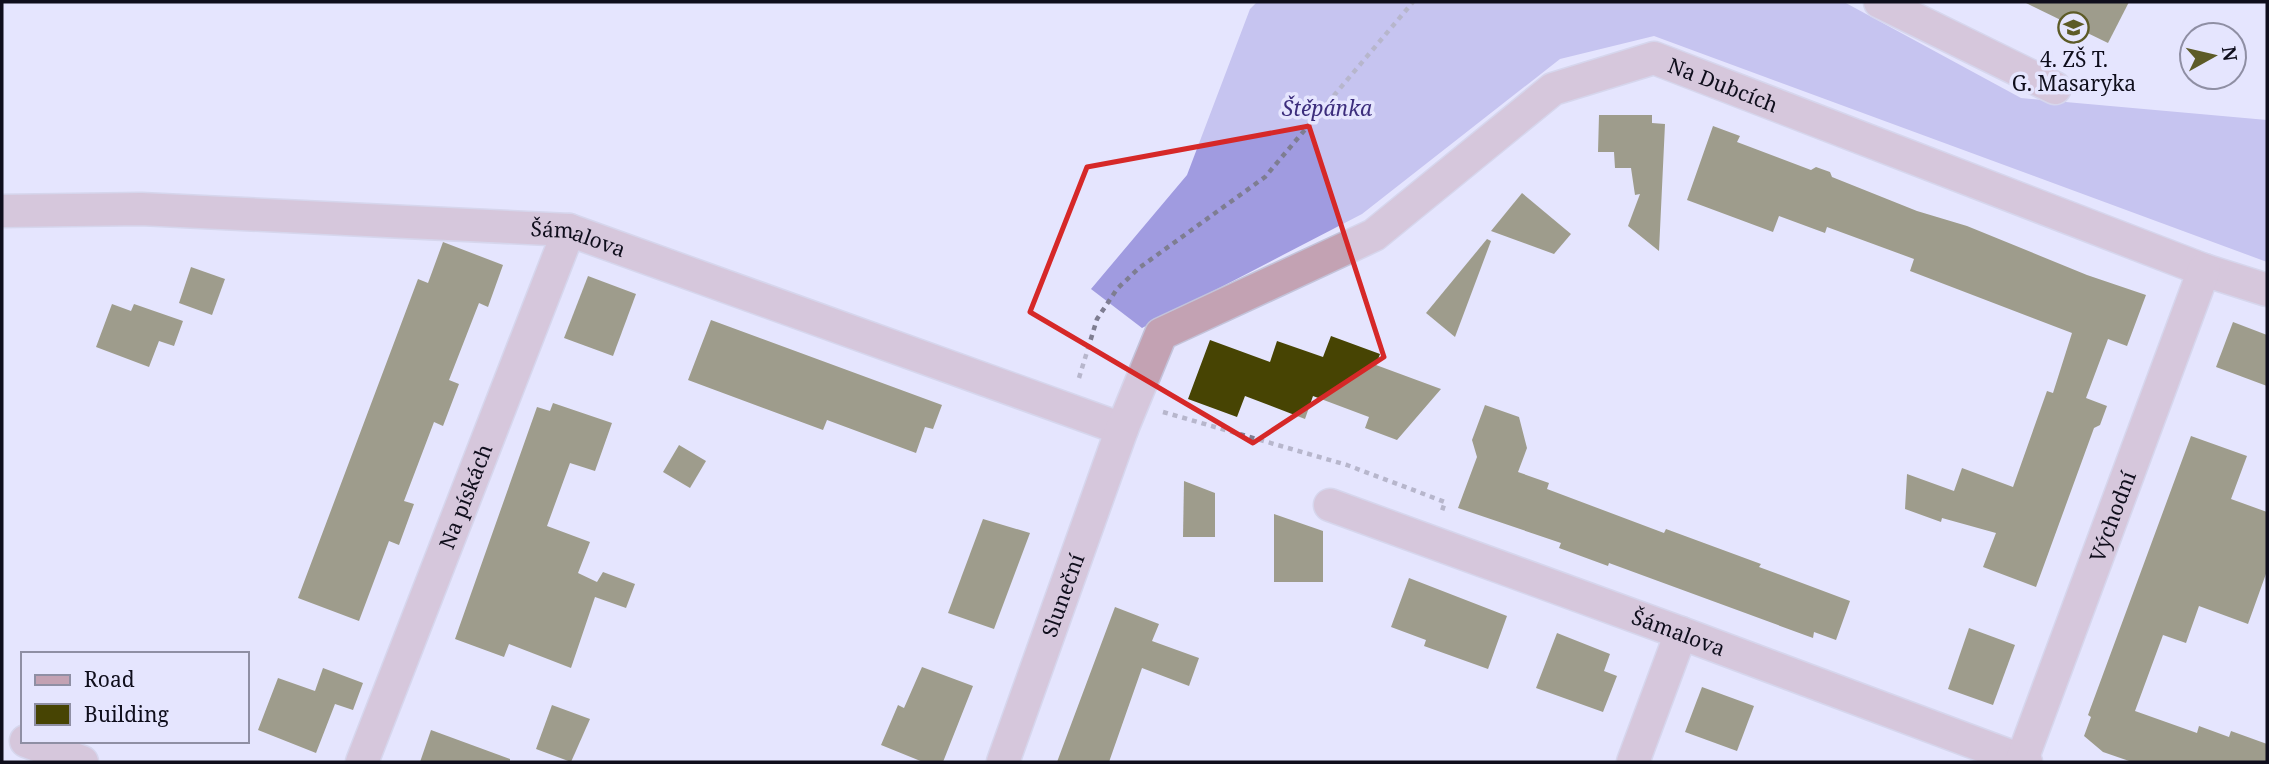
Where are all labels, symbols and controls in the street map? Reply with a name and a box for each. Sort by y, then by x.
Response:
school or university icon: 4. ZŠ T. G. Masaryka [2057,10,2091,44]
north arrow [2178,21,2248,91]
text: N [2216,44,2244,63]
place label: 4. ZŠ T. G. Masaryka [2012,45,2136,97]
street label: Na Dubcích [1664,51,1782,119]
park label: Štěpánka [1282,94,1373,122]
street label: Šámalova [530,214,630,263]
street label: Na pískách [432,440,498,553]
street label: Východní [2083,467,2142,566]
street label: Sluneční [1035,550,1090,641]
street label: Šámalova [1628,602,1729,662]
legend [21,652,248,743]
text: Road [84,665,135,693]
text: Building [84,700,169,728]

